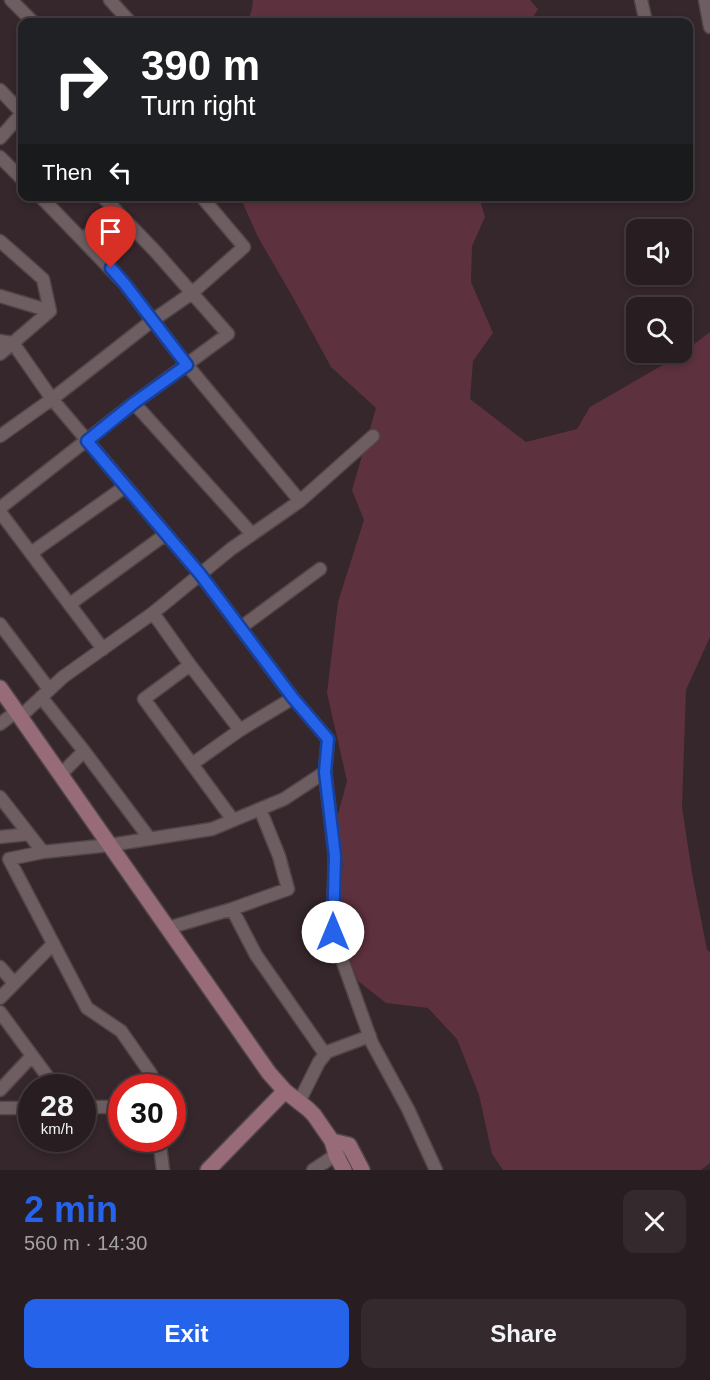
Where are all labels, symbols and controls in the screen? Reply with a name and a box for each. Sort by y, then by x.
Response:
icon: right [42,42,120,120]
text: 390 m [141,42,260,89]
text: Turn right [141,91,256,121]
icon: left [104,156,137,189]
text: Then [42,160,92,185]
pin [85,206,136,268]
icon: arrive [94,215,127,248]
map controls [626,219,692,363]
button: sound [626,219,692,285]
button: search [626,297,692,363]
position arrow [301,900,365,964]
speed limit sign: 30 [108,1074,186,1152]
text: 28 [40,1089,74,1122]
text: km/h [41,1120,73,1137]
text: 2 min [24,1189,118,1230]
button: close [623,1190,686,1253]
text: 560 m · 14:30 [24,1232,147,1254]
button: Exit [24,1299,349,1368]
button: Share [361,1299,686,1368]

